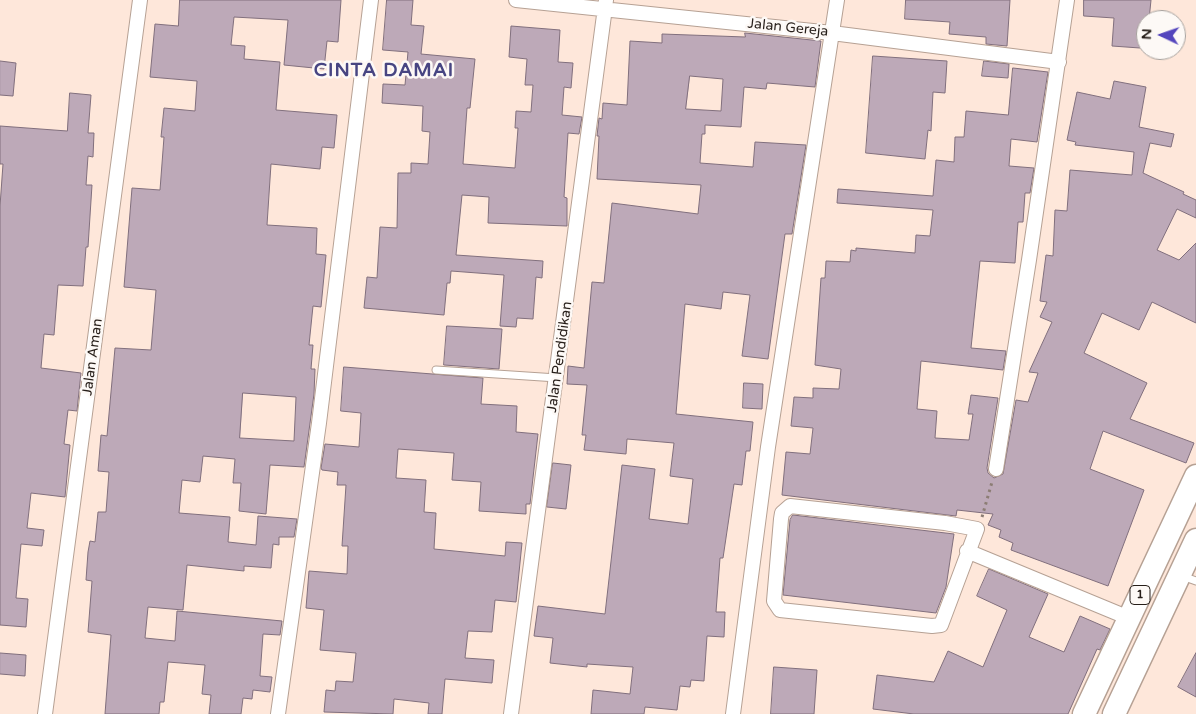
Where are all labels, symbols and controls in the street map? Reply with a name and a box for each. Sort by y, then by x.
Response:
north arrow [1136,10,1186,60]
street label: Jalan Gereja [747,15,829,41]
text: N [1138,28,1155,40]
district label: CINTA DAMAI [312,60,456,82]
street label: Jalan Pendidikan [544,300,576,414]
street label: Jalan Aman [79,317,107,397]
road number: 1 [1130,586,1150,604]

